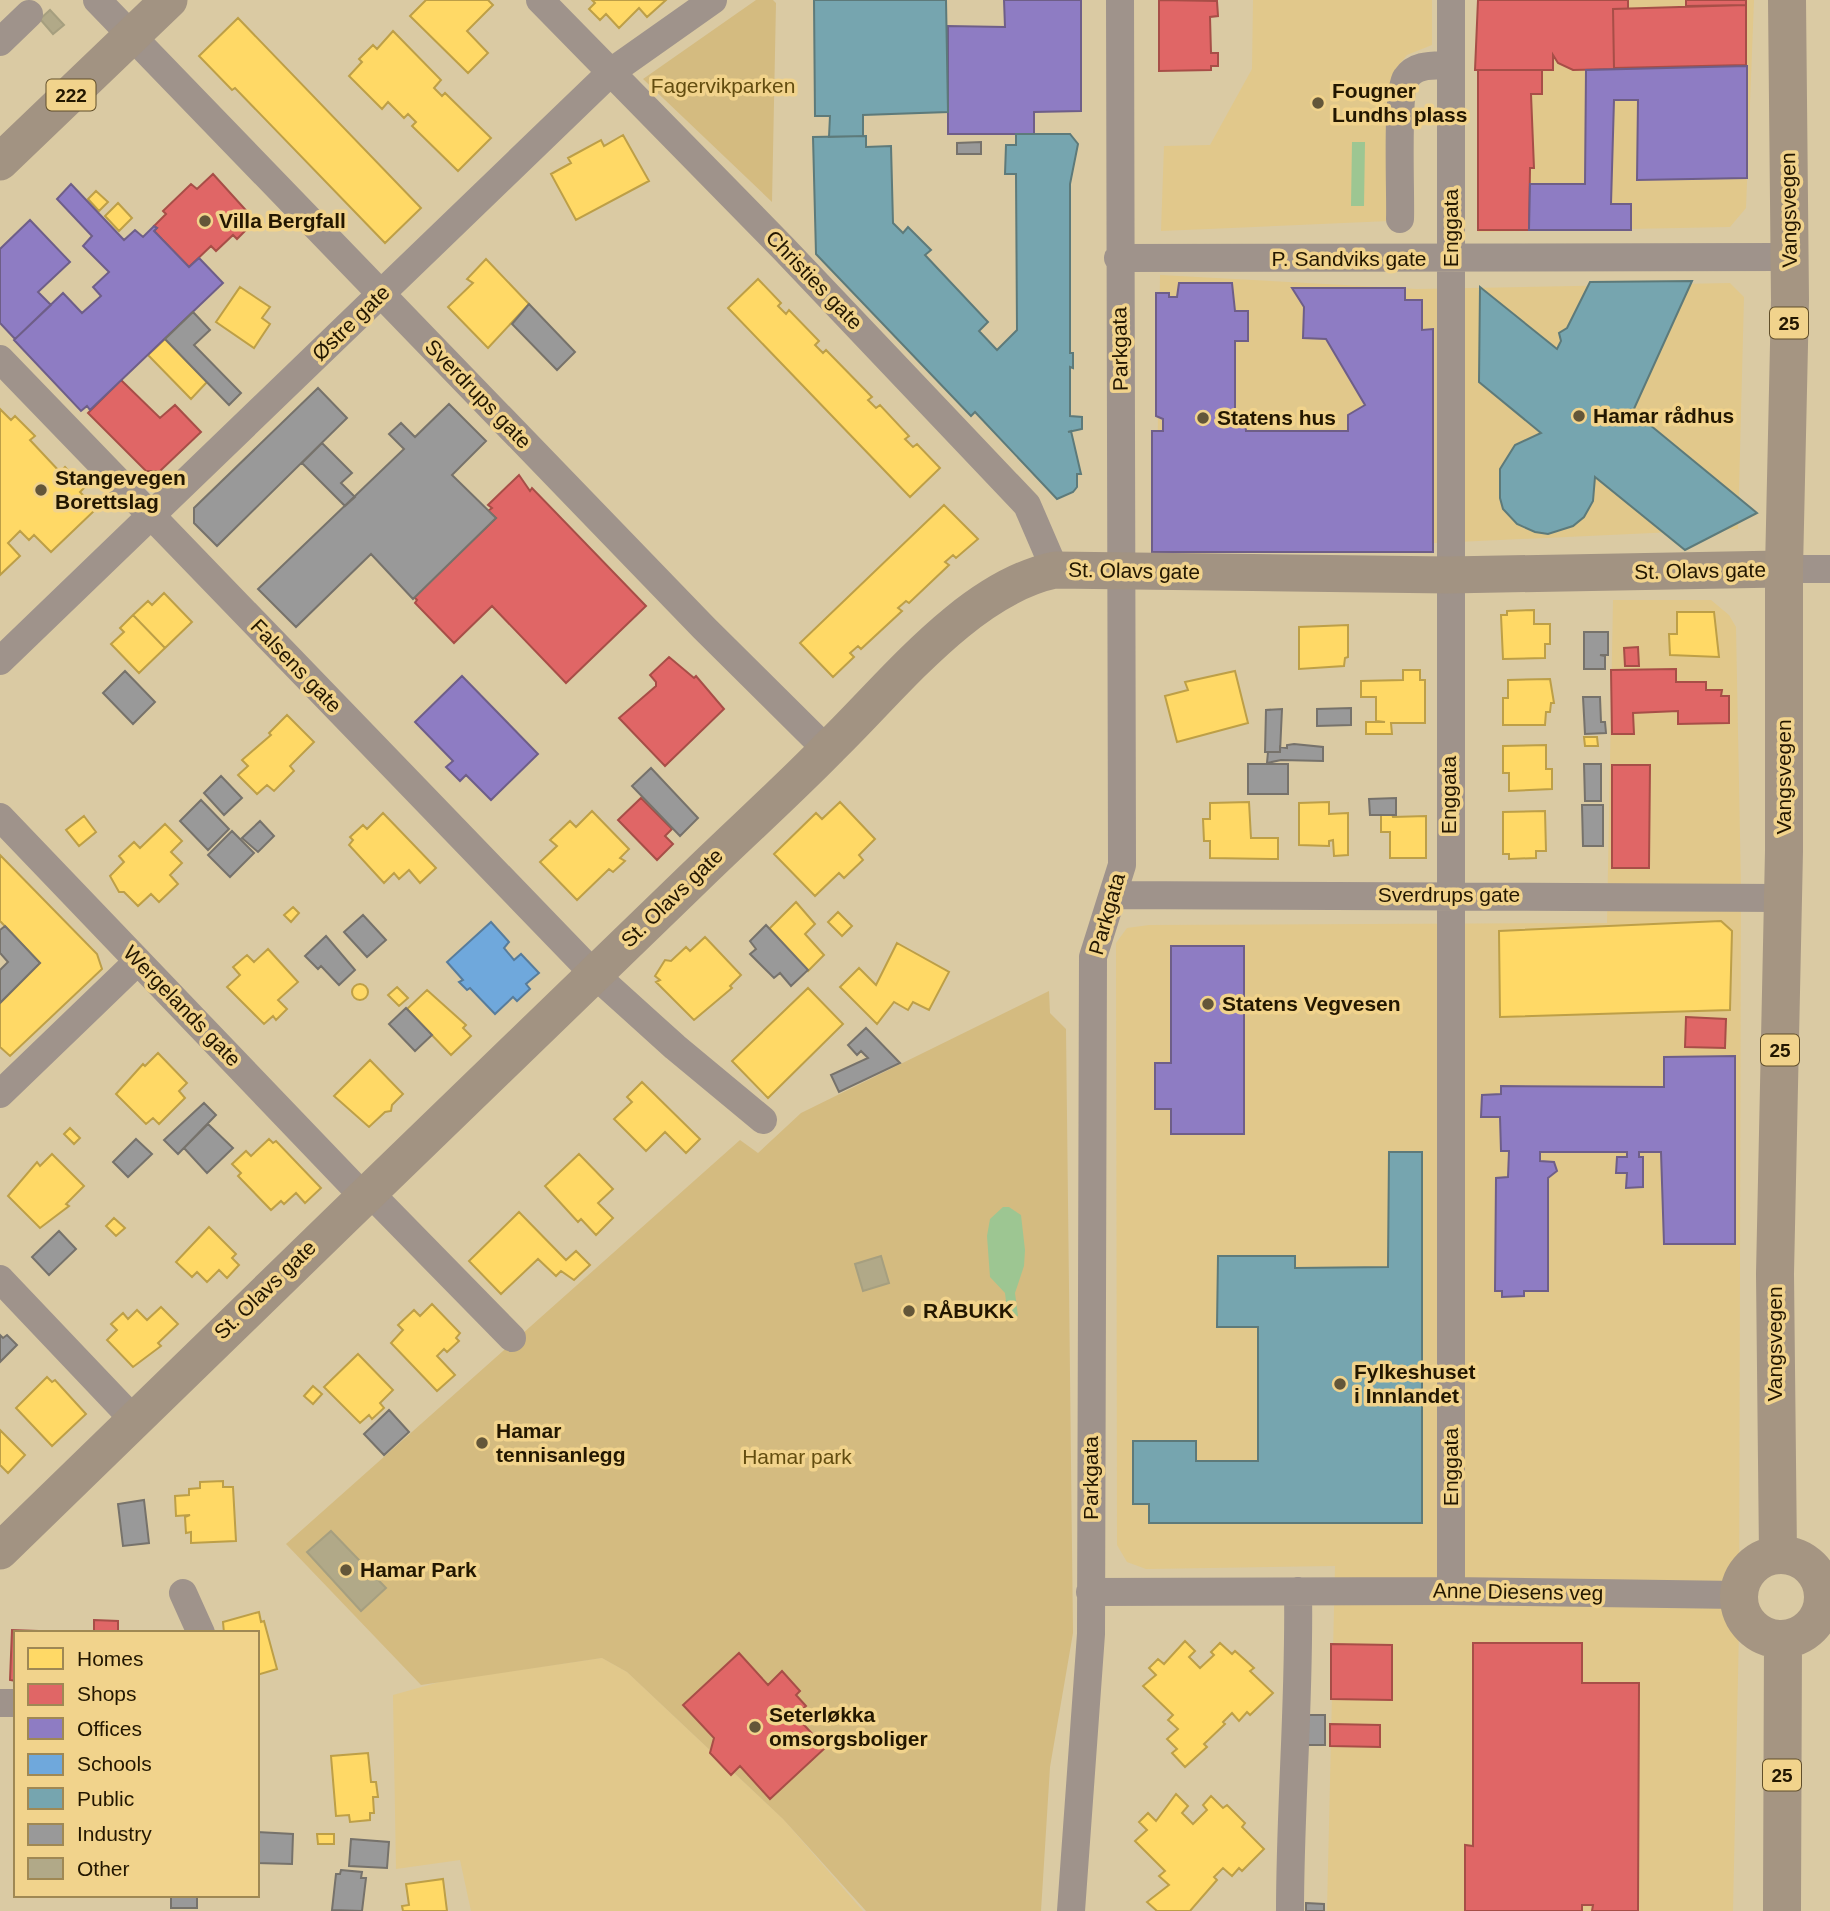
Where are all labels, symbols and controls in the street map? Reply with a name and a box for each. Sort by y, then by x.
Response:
park label: Fagervikparken [651,74,795,97]
place label: Fougner Lundhs plass [1332,79,1467,126]
road number: 222 [46,80,96,110]
marker: Fougner Lundhs plass [1310,95,1326,111]
street label: Vangsvegen [1776,152,1801,268]
street label: Enggata [1439,189,1462,267]
place label: Villa Bergfall [219,209,346,232]
marker: Villa Bergfall [197,213,213,229]
street label: Christies gate [761,225,867,334]
street label: P. Sandviks gate [1272,247,1426,270]
street label: Østre gate [307,280,394,365]
street label: Parkgata [1107,306,1132,391]
road number: 25 [1770,308,1808,338]
street label: Sverdrups gate [421,334,536,453]
place label: Hamar rådhus [1593,404,1734,427]
place label: Statens hus [1217,406,1336,429]
marker: Hamar rådhus [1571,408,1587,424]
marker: Statens hus [1195,410,1211,426]
place label: Stangevegen Borettslag [55,466,186,513]
marker: Stangevegen Borettslag [33,482,49,498]
street label: St. Olavs gate [1068,558,1200,583]
street label: St. Olavs gate [1634,558,1766,583]
street label: Falsens gate [246,614,346,717]
street label: Vangsvegen [1772,719,1795,835]
street label: Enggata [1437,756,1460,834]
street label: St. Olavs gate [616,844,727,952]
street label: Parkgata [1084,870,1129,957]
street label: Sverdrups gate [1378,883,1520,906]
street label: Wergelands gate [119,941,246,1071]
place label: Statens Vegvesen [1222,992,1401,1015]
marker: Statens Vegvesen [1200,996,1216,1012]
road number: 25 [1761,1034,1799,1066]
street label: St. Olavs gate [209,1236,320,1344]
street label: Vangsvegen [1763,1286,1786,1402]
place label: RÅBUKK [923,1299,1014,1322]
marker: RÅBUKK [901,1303,917,1319]
place label: Fylkeshuset i Innlandet [1354,1360,1475,1407]
marker: Fylkeshuset i Innlandet [1332,1376,1348,1392]
place label: Hamar tennisanlegg [496,1419,626,1466]
street label: Enggata [1439,1428,1462,1506]
marker: Hamar tennisanlegg [474,1435,490,1451]
street label: Parkgata [1079,1436,1102,1520]
park label: Hamar park [742,1445,852,1468]
place label: Hamar Park [360,1558,477,1581]
marker: Hamar Park [338,1562,354,1578]
street label: Anne Diesens veg [1433,1579,1603,1604]
legend [14,1631,259,1897]
text: Homes [77,1647,144,1670]
text: Shops [77,1682,137,1705]
place label: Seterløkka omsorgsboliger [769,1703,928,1750]
text: Offices [77,1717,142,1740]
marker: Seterløkka omsorgsboliger [747,1719,763,1735]
text: Schools [77,1752,152,1775]
road number: 25 [1763,1760,1801,1791]
text: Public [77,1787,134,1810]
text: Industry [77,1822,152,1845]
text: Other [77,1857,130,1880]

